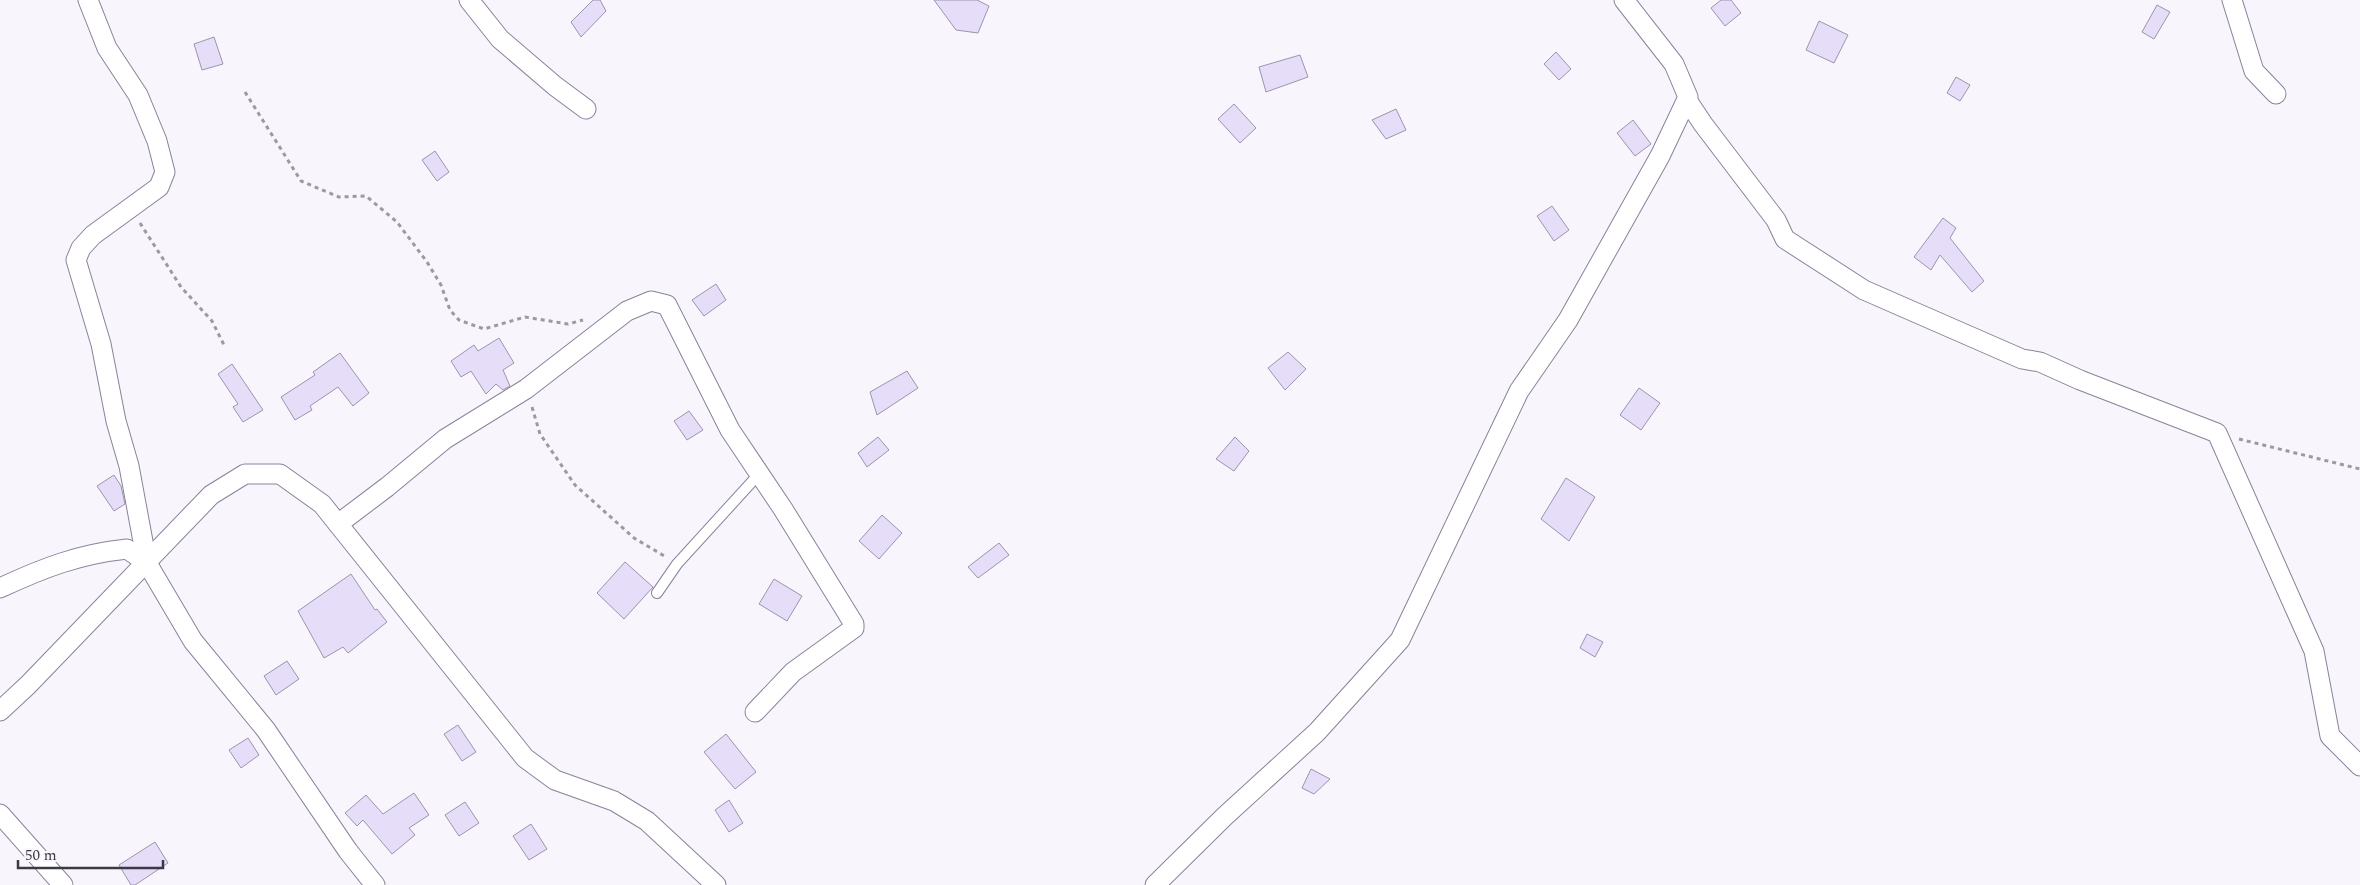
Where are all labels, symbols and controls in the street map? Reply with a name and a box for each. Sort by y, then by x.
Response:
scale bar [18,838,162,870]
text: 50 m [25,844,57,867]

